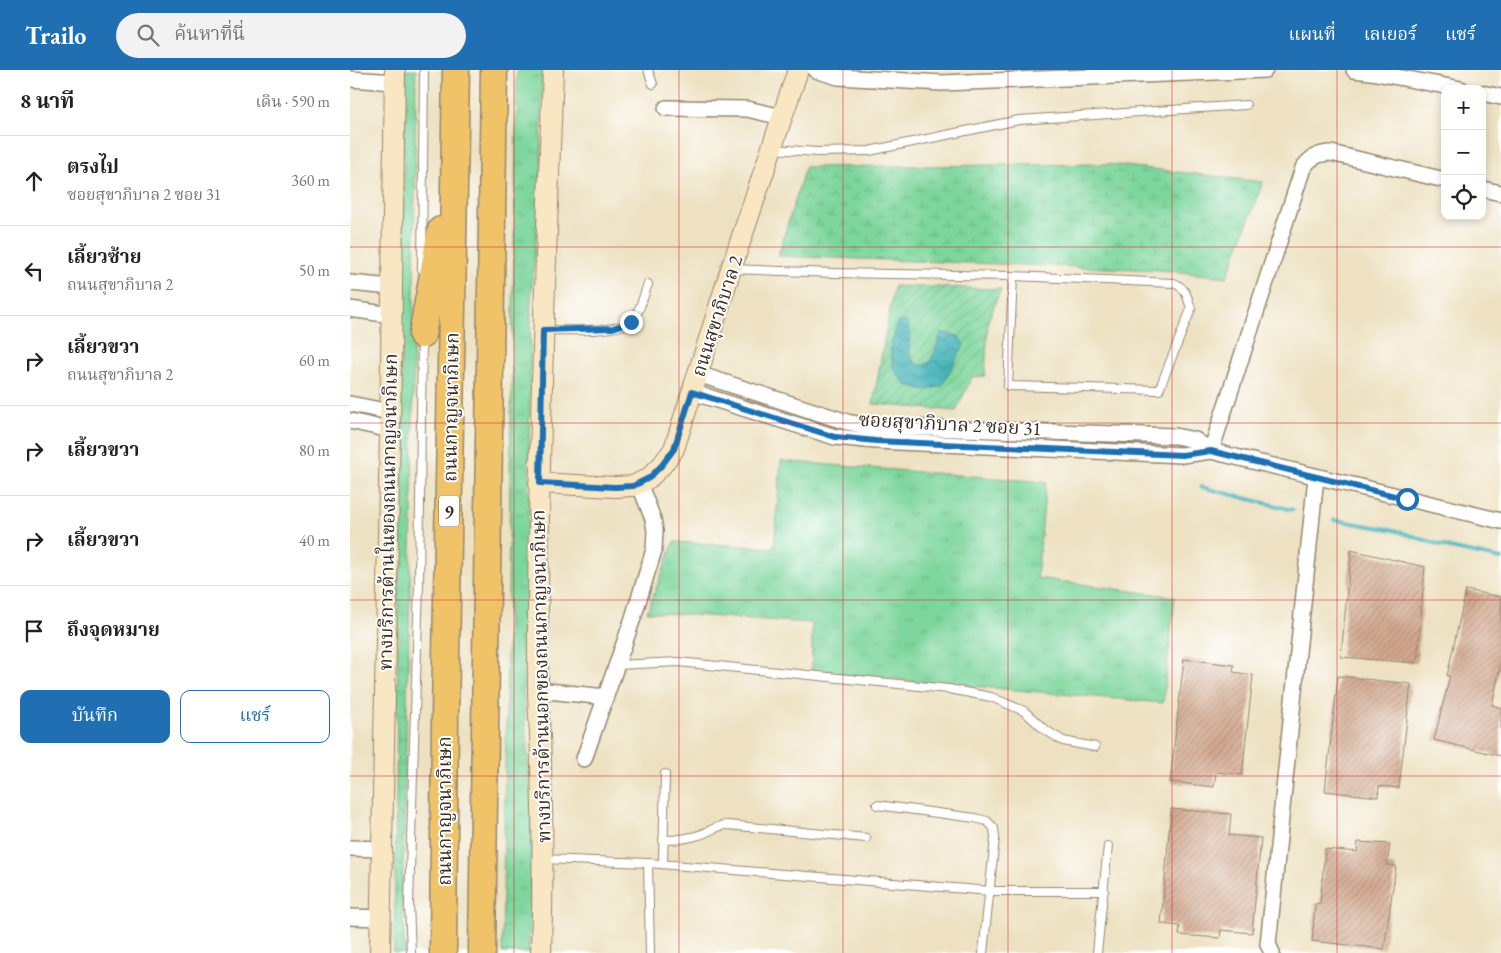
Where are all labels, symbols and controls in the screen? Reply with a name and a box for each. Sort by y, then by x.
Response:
search box [116,13,466,58]
text: Trailo [25,20,86,51]
icon: search [134,21,162,49]
text: ค้นหาที่นี่ [174,21,245,46]
text: แผนที่ [1288,22,1336,45]
text: เลเยอร์ [1364,22,1417,45]
text: แชร์ [1445,22,1476,45]
map controls [1441,85,1486,220]
button: + [1441,85,1486,130]
text: 8 นาที [20,87,74,114]
text: เดิน · 590 m [255,91,330,112]
button: − [1441,130,1486,175]
text: ตรงไป [67,154,119,179]
icon: ahead [20,167,48,195]
text: 360 m [291,170,330,191]
button: locate [1441,175,1486,220]
text: ซอยสุขาภิบาล 2 ซอย 31 [67,184,221,205]
text: เลี้ยวซ้าย [67,244,141,269]
street label: ถนนสุขาภิบาล 2 [686,252,748,380]
icon: left [20,257,48,285]
text: 50 m [299,260,330,281]
text: ถนนสุขาภิบาล 2 [67,274,173,295]
route end [620,311,643,334]
street label: ถนนกาญจนาภิเษก [437,332,465,482]
text: เลี้ยวขวา [67,334,139,359]
icon: right [20,347,48,375]
text: 60 m [299,350,330,371]
street label: ทางบริการด้านในของถนนกาญจนาภิเษก [372,353,403,671]
text: ถนนสุขาภิบาล 2 [67,364,173,385]
street label: ซอยสุขาภิบาล 2 ซอย 31 [858,407,1042,441]
icon: right [20,437,48,465]
text: เลี้ยวขวา [67,437,139,462]
text: 80 m [299,440,330,461]
route start [1396,488,1419,511]
road number: 9 [439,496,459,526]
street label: ทางบริการด้านนอกของถนนกาญจนาภิเษก [526,509,556,843]
icon: right [20,527,48,555]
text: เลี้ยวขวา [67,527,139,552]
text: 40 m [299,530,330,551]
icon: arrive [20,617,48,645]
text: ถึงจุดหมาย [67,617,160,642]
button: บันทึก [20,690,170,743]
button: แชร์ [180,690,330,743]
street label: ถนนกาญจนาภิเษก [432,736,457,886]

